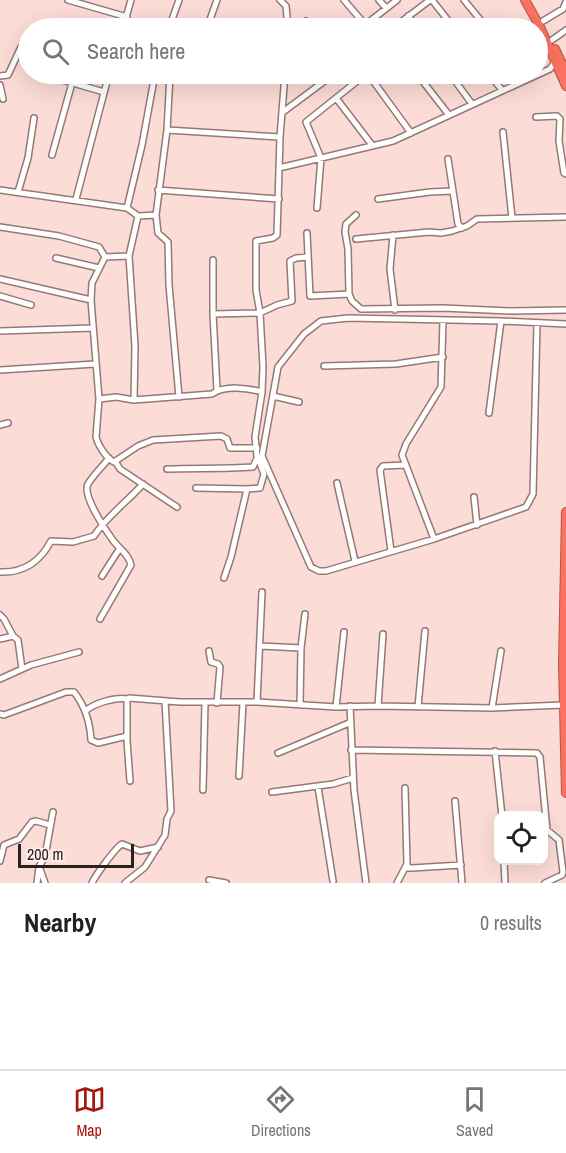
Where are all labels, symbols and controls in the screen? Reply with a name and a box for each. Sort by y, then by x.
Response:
search box [18,18,548,84]
icon: search [39,35,72,68]
text: Search here [87,36,185,66]
map controls [494,811,548,865]
button: locate [494,811,548,865]
scale bar [18,841,134,868]
text: 200 m [27,843,63,865]
text: Nearby [24,905,96,940]
text: 0 results [480,909,542,936]
tab: Map [73,1083,106,1141]
tab: Directions [251,1083,311,1141]
tab: Saved [456,1083,493,1141]

